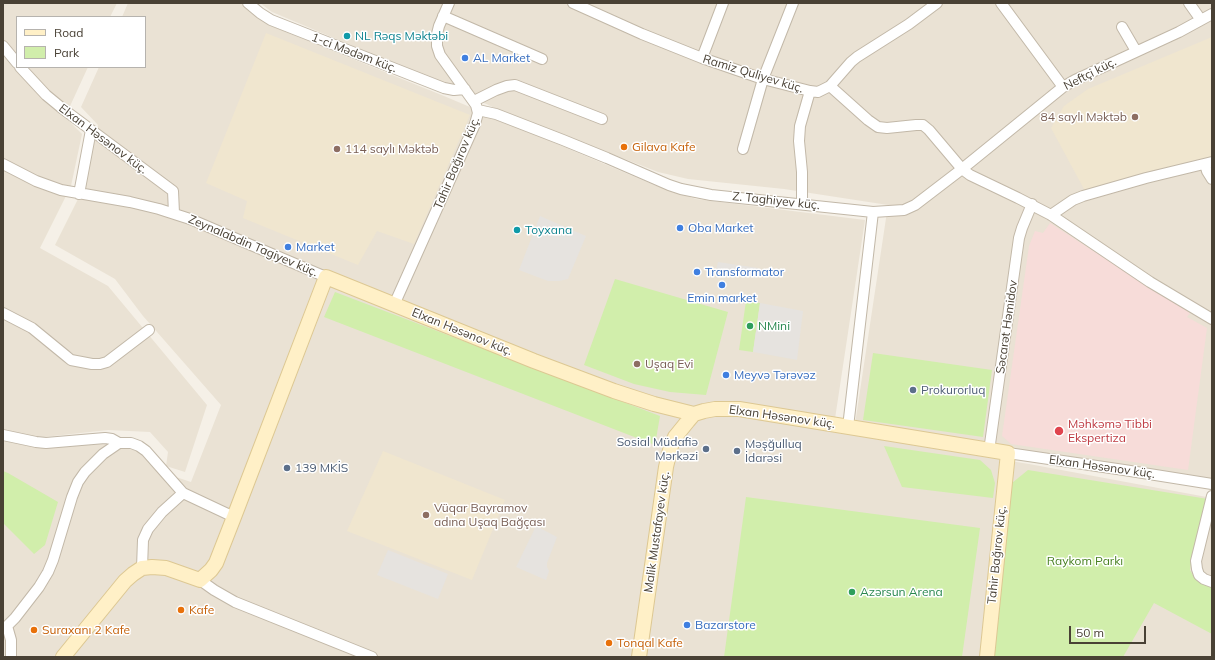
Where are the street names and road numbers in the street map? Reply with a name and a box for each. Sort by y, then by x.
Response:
street label: 1-ci Mədəm küç. [309,30,399,76]
street label: Ramiz Quliyev küç. [701,52,805,96]
street label: Neftçi küç. [1061,55,1119,93]
street label: Elxan Həsənov küç. [56,101,150,177]
street label: Tahir Bağırov küç. [431,115,483,211]
street label: Z. Taghiyev küç. [732,189,820,213]
street label: Zeynalabdin Tagiyev küç. [186,212,320,280]
street label: Səcarət Həmidov [993,279,1021,375]
street label: Elxan Həsənov küç. [410,305,514,359]
street label: Elxan Həsənov küç. [728,402,836,432]
street label: Elxan Həsənov küç. [1048,452,1156,482]
street label: Malik Mustafayev küç. [641,470,673,594]
street label: Tahir Bağırov küç. [985,505,1009,605]

